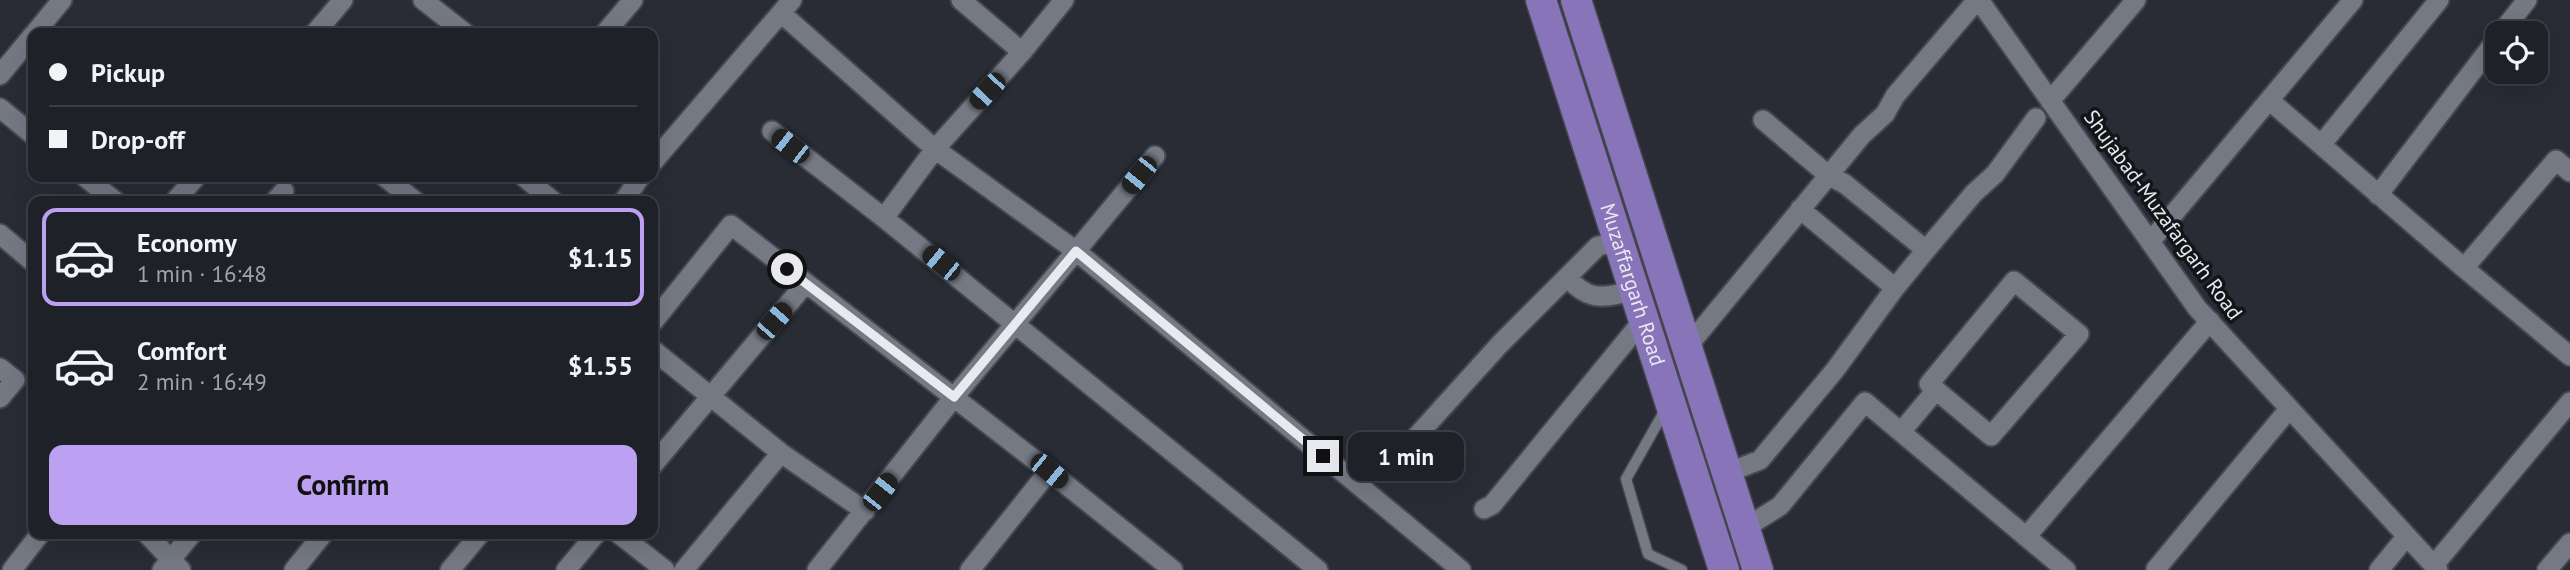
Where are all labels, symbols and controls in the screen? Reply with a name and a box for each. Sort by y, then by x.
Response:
map controls [2485,21,2548,84]
button: locate [2485,21,2548,84]
text: Pickup [91,56,165,89]
car [965,68,1010,114]
street label: Shujabad-Muzafargarh Road [2078,104,2249,325]
text: Drop-off [91,123,185,156]
car [767,125,814,167]
car [1118,152,1161,198]
street label: Muzaffargarh Road [1594,200,1672,369]
icon: car [53,226,116,289]
text: Economy [137,226,237,259]
text: $1.15 [568,241,633,274]
car [919,242,964,284]
route start [771,253,803,285]
text: 1 min · 16:48 [137,259,267,288]
car [753,298,796,344]
icon: car [53,334,116,397]
text: Comfort [137,334,227,367]
text: $1.55 [568,349,633,382]
text: 2 min · 16:49 [137,367,267,396]
callout: 1 min [1348,432,1463,480]
route end [1307,440,1339,472]
text: 1 min [1378,442,1434,471]
button: Confirm [49,445,637,525]
car [1027,450,1072,492]
car [859,469,902,515]

